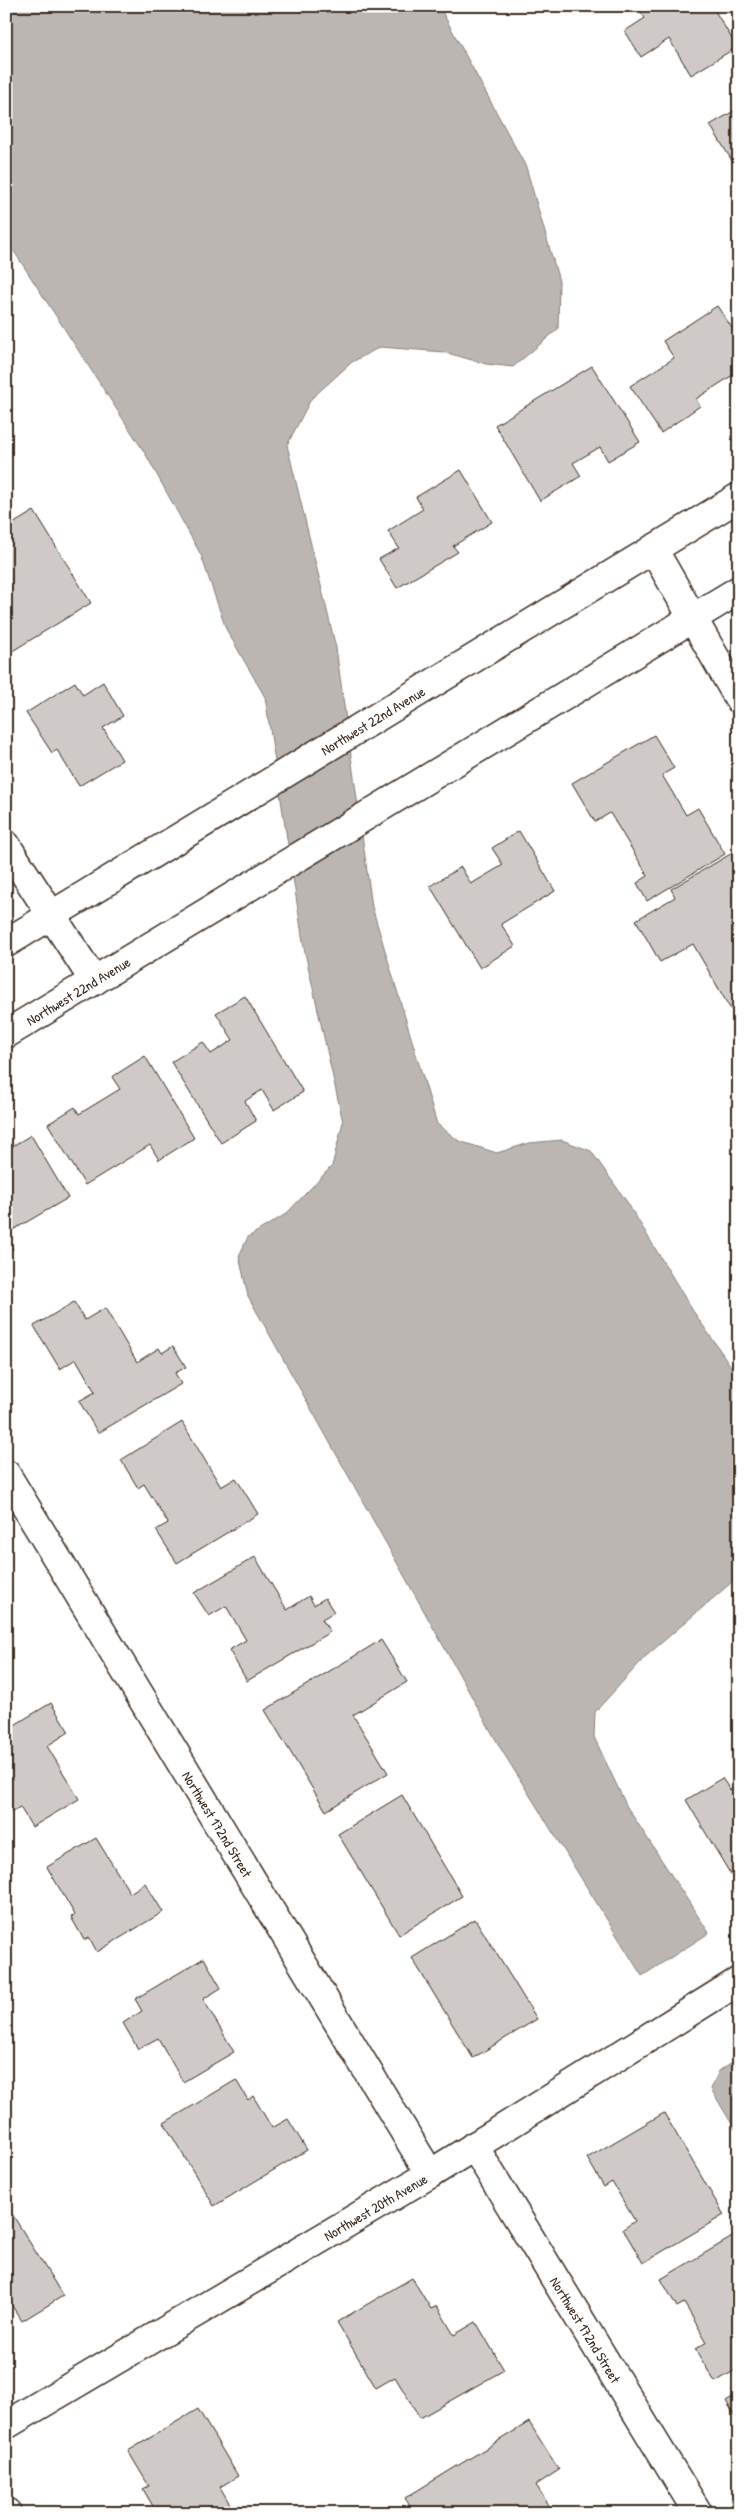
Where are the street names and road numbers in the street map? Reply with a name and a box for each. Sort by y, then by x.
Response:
street label: Northwest 22nd Avenue [317,681,428,759]
street label: Northwest 22nd Avenue [22,951,134,1029]
street label: Northwest 172nd Street [178,1767,257,1881]
street label: Northwest 20th Avenue [320,2168,431,2244]
street label: Northwest 172nd Street [546,2273,626,2386]

